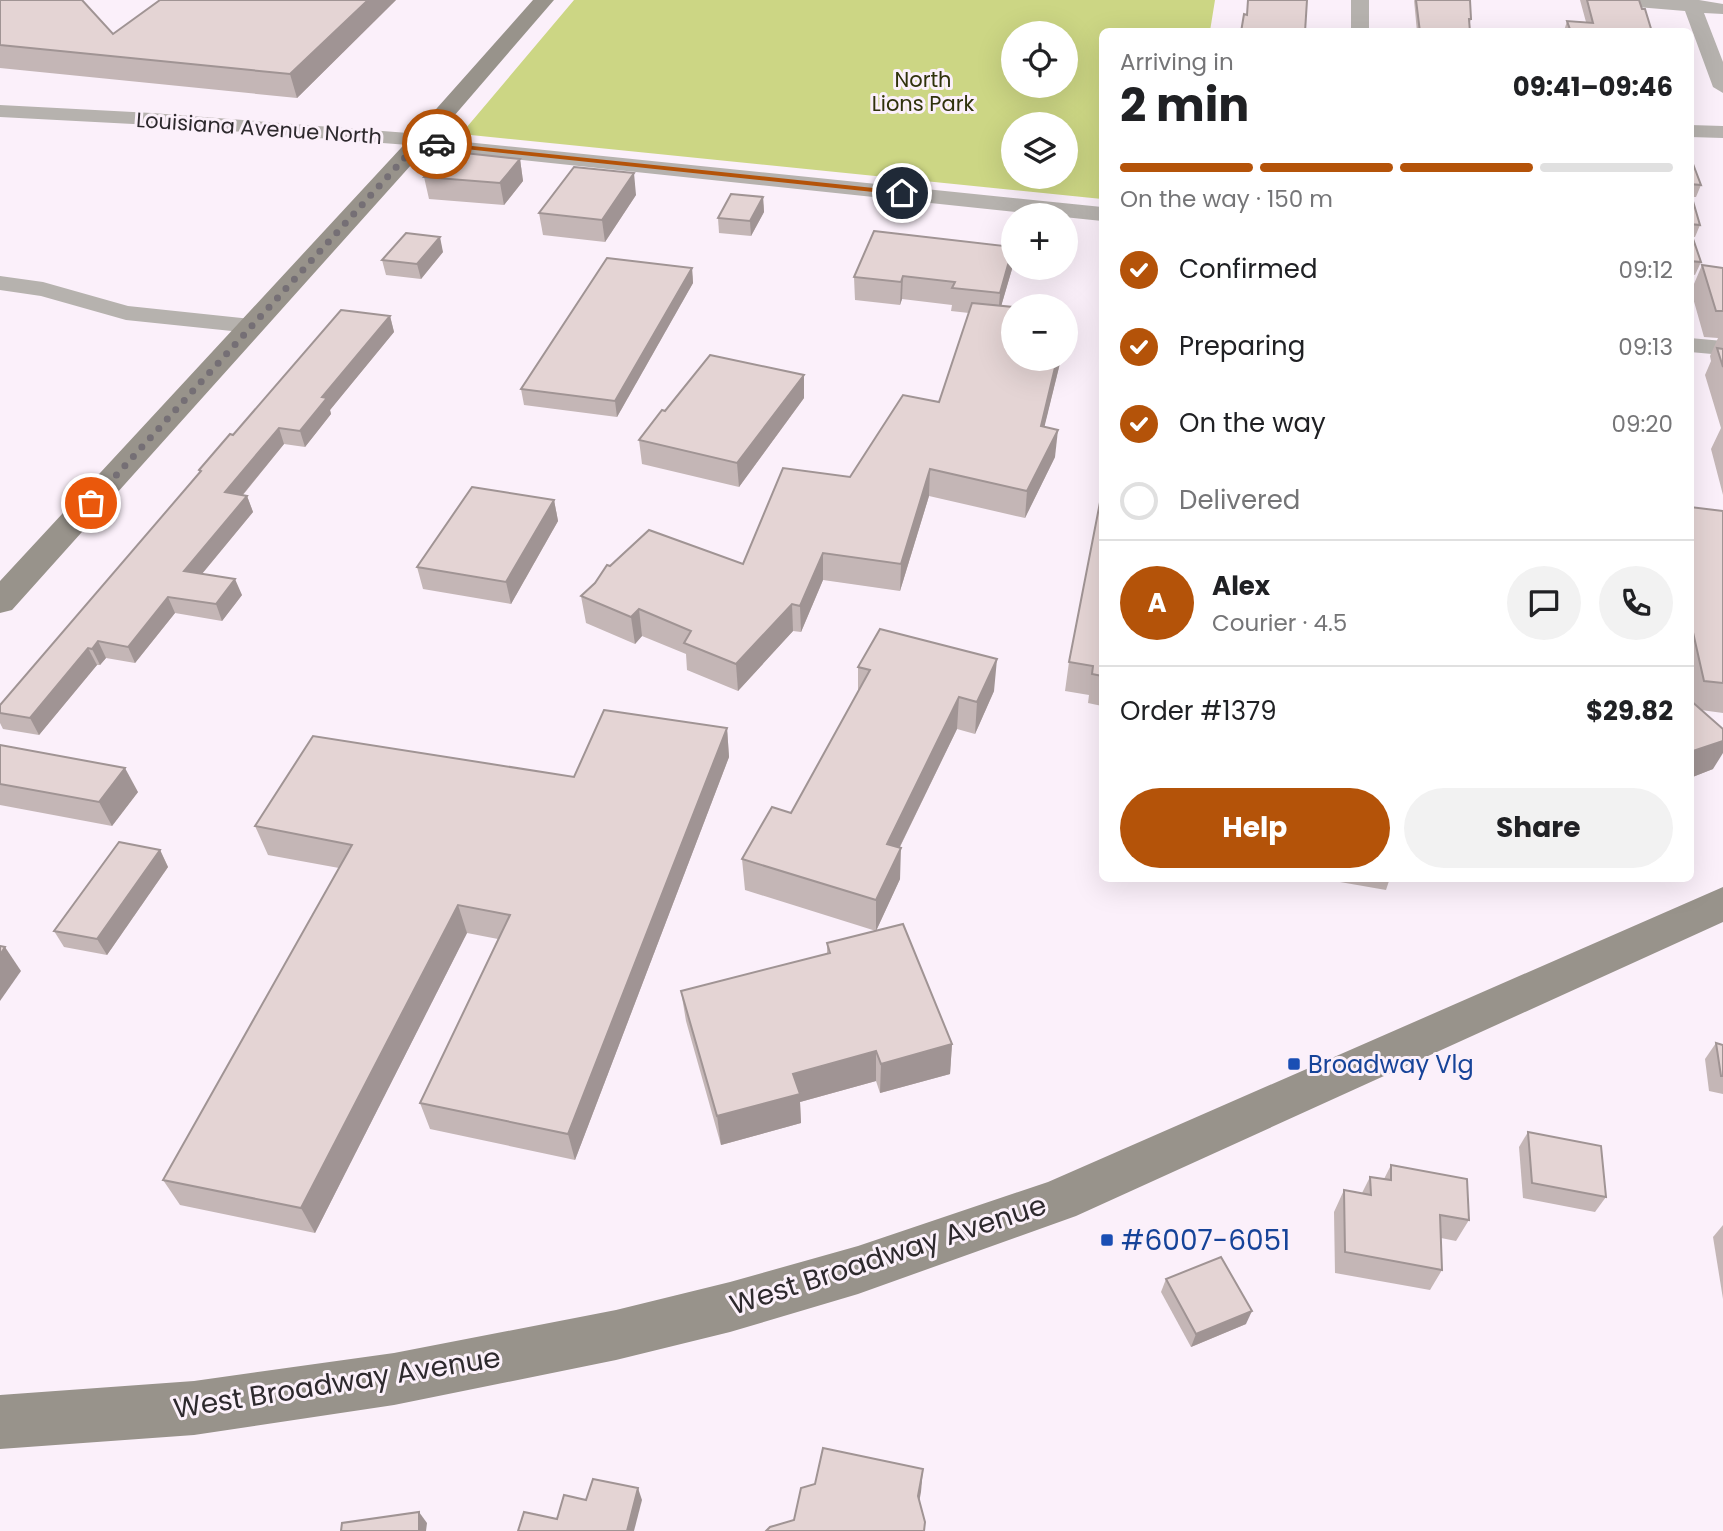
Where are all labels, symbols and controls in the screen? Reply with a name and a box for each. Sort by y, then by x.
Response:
map controls [1001,21,1078,371]
button: locate [1001,21,1078,98]
text: Arriving in [1120,46,1234,78]
park label: North Lions Park [872,65,975,118]
text: 09:41–09:46 [1513,69,1673,105]
text: 2 min [1120,73,1249,137]
street label: Louisiana Avenue North [135,105,383,151]
courier [402,109,472,179]
button: layers [1001,112,1078,189]
icon: car [418,125,456,163]
pin [872,163,932,223]
icon: home [883,174,921,212]
text: On the way · 150 m [1120,183,1333,215]
button: + [1001,203,1078,280]
icon: check [1120,251,1158,289]
text: Confirmed [1179,251,1317,287]
text: 09:12 [1619,254,1673,286]
button: − [1001,294,1078,371]
icon: check [1120,328,1158,366]
text: Preparing [1179,328,1305,364]
text: 09:13 [1618,331,1673,363]
icon: check [1120,405,1158,443]
text: On the way [1179,405,1326,441]
text: 09:20 [1611,408,1673,440]
pin [61,473,121,533]
text: Delivered [1179,482,1300,518]
icon: bag [72,484,110,522]
button: chat [1507,566,1581,640]
button: phone [1599,566,1673,640]
text: Alex [1212,568,1270,604]
text: A [1147,585,1167,621]
text: Courier · 4.5 [1212,607,1347,639]
text: Order #1379 [1120,693,1277,729]
text: $29.82 [1586,693,1673,729]
button: Help [1120,788,1390,868]
button: Share [1404,788,1673,868]
place label: Broadway Vlg [1308,1048,1474,1081]
marker: Broadway Vlg [1286,1056,1302,1072]
street label: West Broadway Avenue [725,1185,1051,1325]
place label: #6007-6051 [1121,1221,1290,1260]
marker: #6007-6051 [1099,1232,1115,1248]
street label: West Broadway Avenue [171,1338,503,1428]

